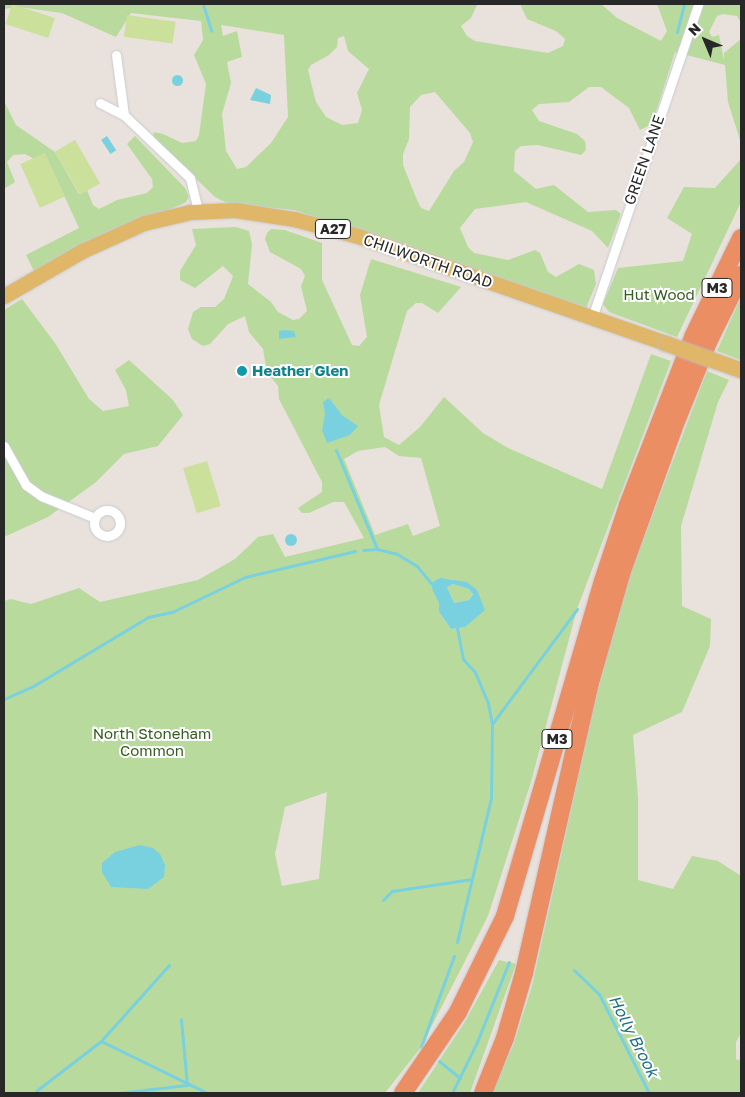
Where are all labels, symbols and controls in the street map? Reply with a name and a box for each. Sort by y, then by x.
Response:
north arrow [680,15,730,65]
text: N [684,19,704,39]
street label: GREEN LANE [620,113,668,207]
road number: A27 [314,218,352,240]
street label: CHILWORTH ROAD [361,230,495,292]
road number: M3 [701,276,733,300]
park label: Hut Wood [623,286,695,304]
place label: Heather Glen [252,362,348,380]
marker: Heather Glen [236,365,248,377]
park label: North Stoneham Common [93,724,211,759]
road number: M3 [541,728,573,751]
water label: Holly Brook [605,992,663,1080]

